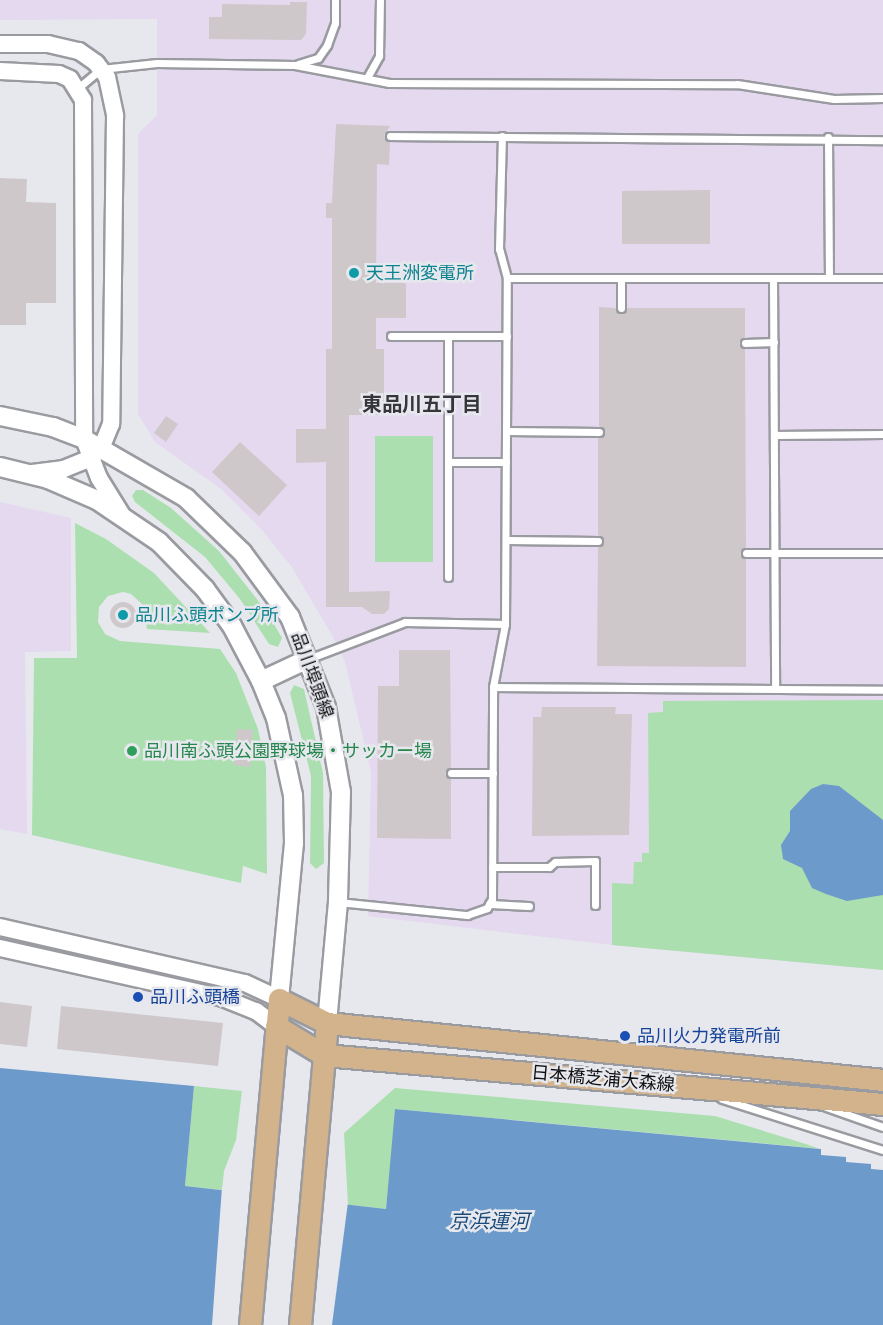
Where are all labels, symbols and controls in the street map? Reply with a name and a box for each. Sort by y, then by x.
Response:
place label: 天王洲変電所 [366,262,474,284]
marker: 天王洲変電所 [347,266,361,280]
district label: 東品川五丁目 [362,392,482,416]
place label: 品川ふ頭ポンプ所 [135,604,279,626]
marker: 品川ふ頭ポンプ所 [116,608,130,622]
street label: 品川埠頭線 [286,629,338,721]
place label: 品川南ふ頭公園野球場・サッカー場 [144,740,432,762]
marker: 品川南ふ頭公園野球場・サッカー場 [125,744,139,758]
place label: 品川ふ頭橋 [150,986,240,1008]
marker: 品川ふ頭橋 [131,990,145,1004]
place label: 品川火力発電所前 [637,1025,781,1047]
marker: 品川火力発電所前 [618,1029,632,1043]
street label: 日本橋芝浦大森線 [530,1062,676,1096]
water label: 京浜運河 [449,1209,529,1233]

